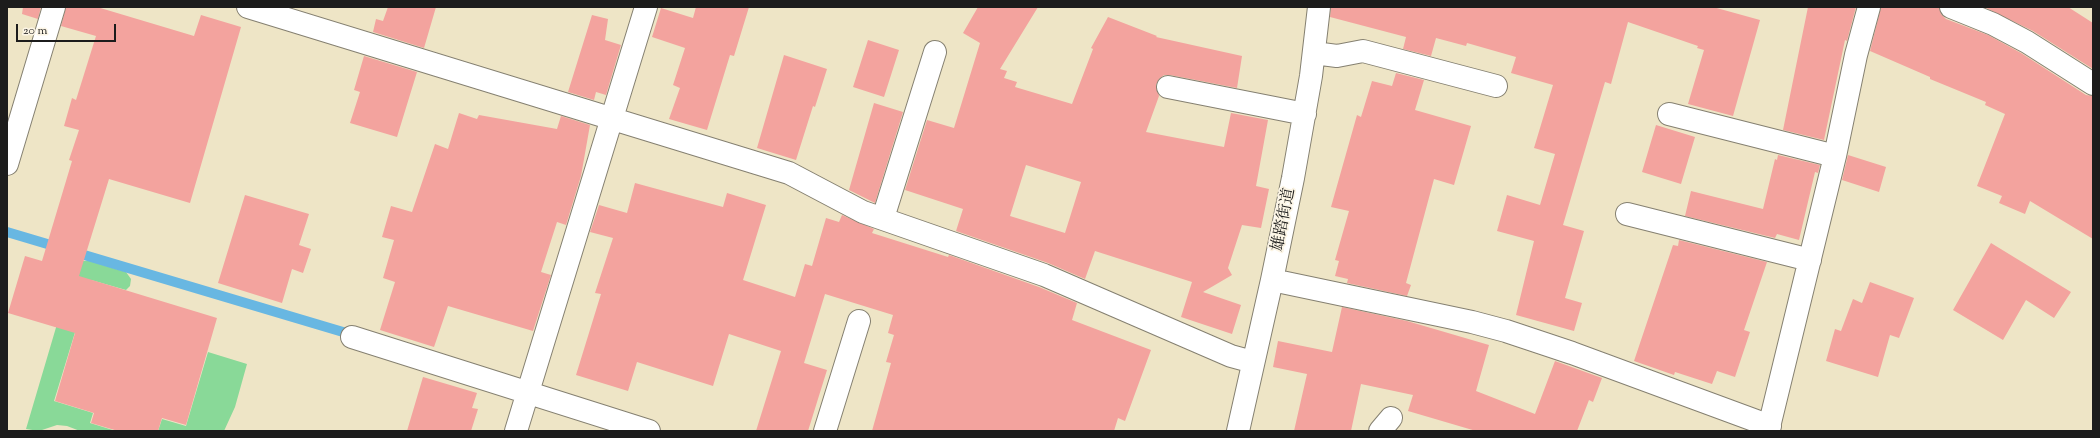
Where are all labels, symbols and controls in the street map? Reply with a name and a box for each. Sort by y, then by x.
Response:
scale bar [18,16,118,42]
text: 20 m [23,22,47,40]
street label: 雄踏街道 [1269,187,1301,253]

